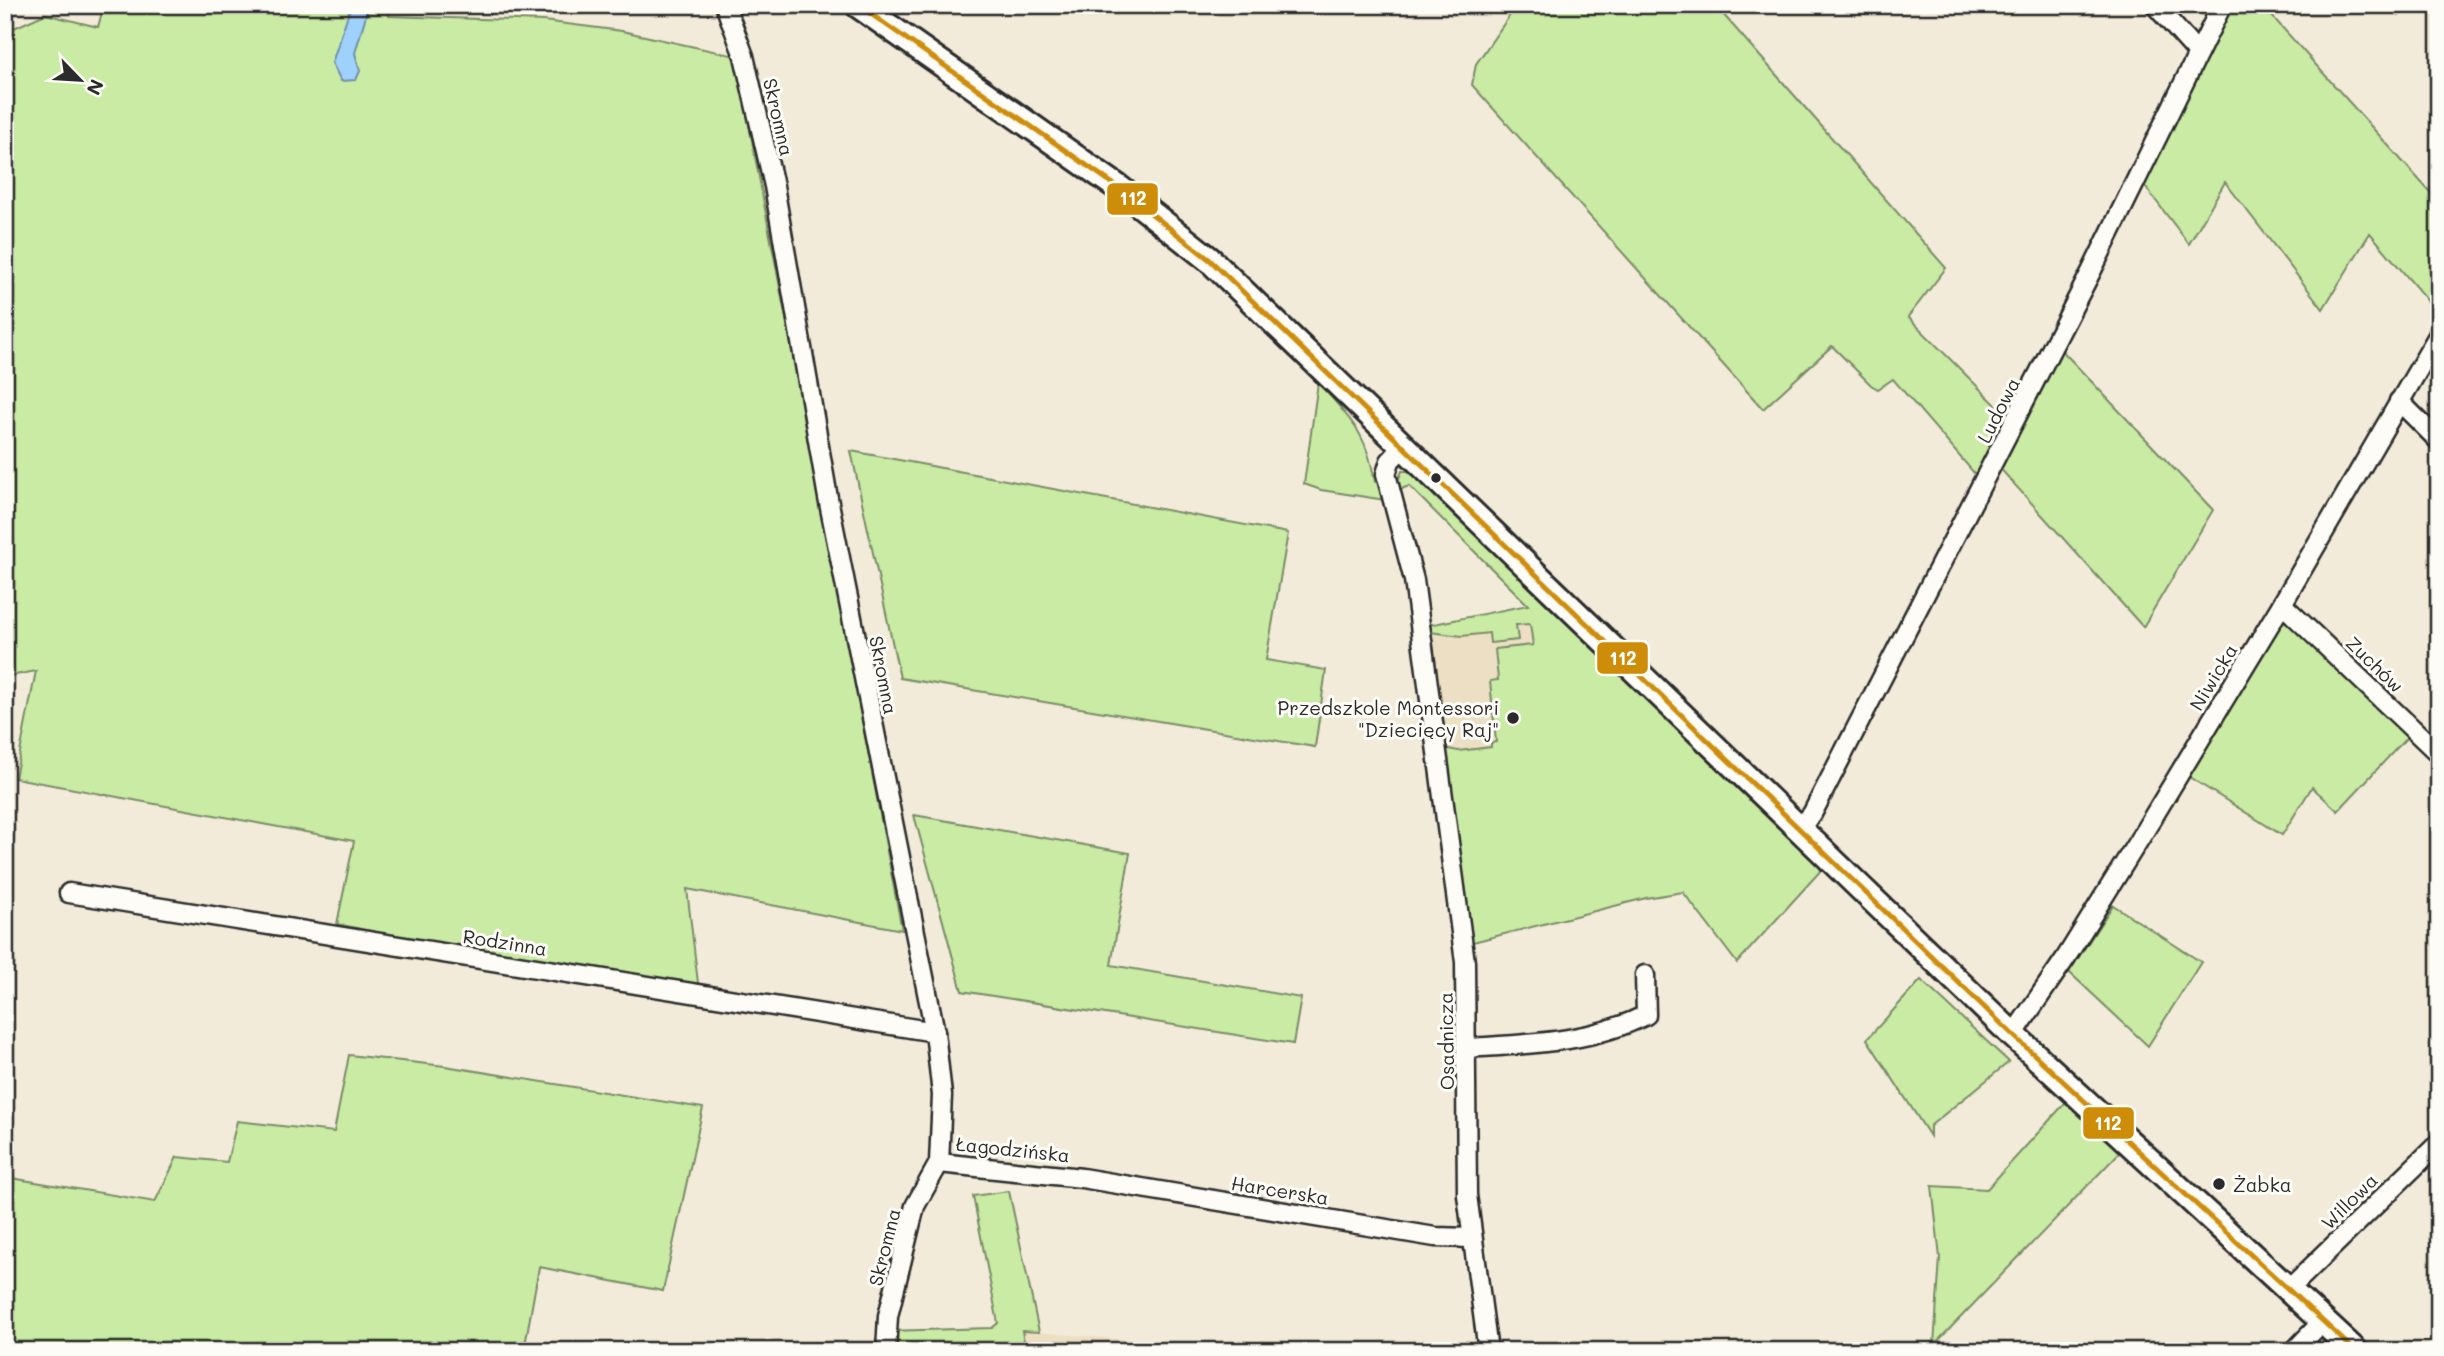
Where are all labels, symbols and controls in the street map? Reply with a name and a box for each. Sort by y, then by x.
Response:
north arrow [46,46,116,116]
text: N [81,76,110,99]
street label: Skromna [758,76,800,158]
line badge: 112 [1106,182,1159,216]
text: 112 [1119,185,1147,210]
street label: Ludowa [1971,373,2025,447]
unlabelled marker [1429,471,1443,485]
street label: Zuchów [2341,630,2409,698]
street label: Skromna [864,634,904,716]
street label: Niwicka [2183,639,2243,715]
line badge: 112 [1596,641,1649,675]
text: 112 [1609,645,1637,670]
place label: Przedszkole Montessori "Dziecięcy Raj" [1278,695,1499,742]
marker: Przedszkole Montessori "Dziecięcy Raj" [1505,710,1521,726]
street label: Rodzinna [461,923,549,961]
street label: Osadnicza [1433,992,1459,1090]
line badge: 112 [2082,1106,2135,1140]
text: 112 [2094,1110,2122,1135]
street label: Łagodzińska [955,1131,1071,1167]
street label: Willowa [2315,1167,2383,1235]
street label: Harcerska [1229,1170,1331,1210]
place label: Żabka [2233,1172,2292,1197]
marker: Żabka [2211,1176,2227,1192]
street label: Skromna [862,1206,906,1288]

